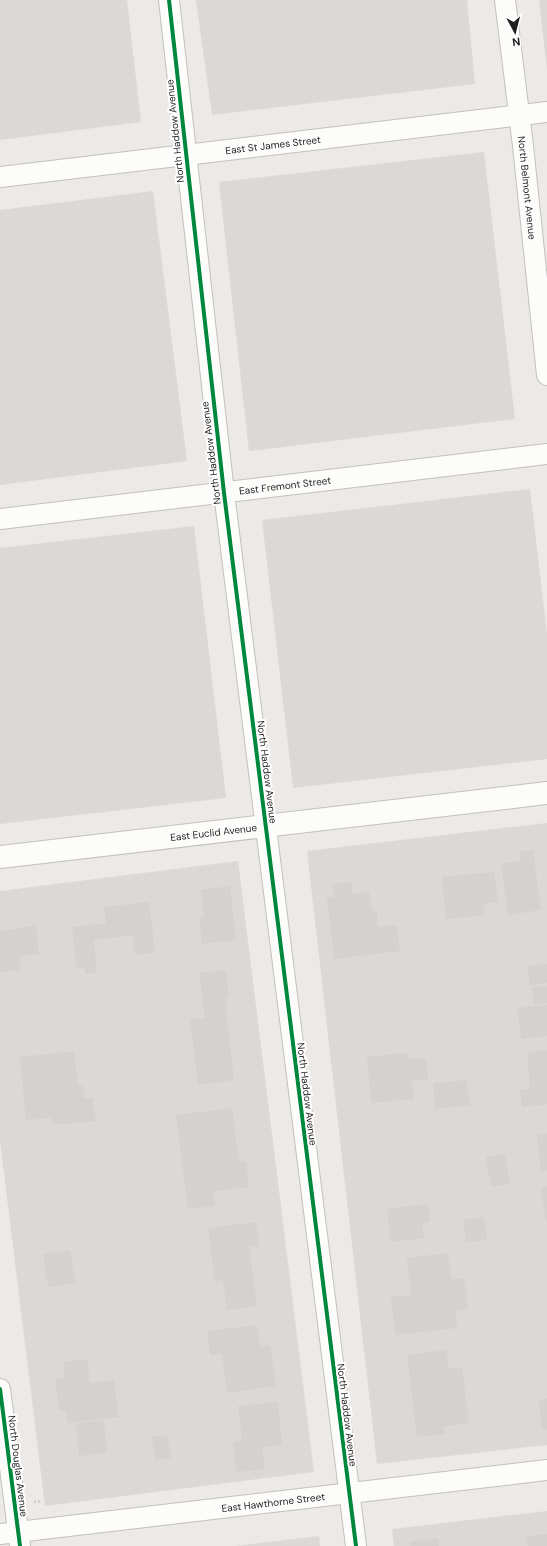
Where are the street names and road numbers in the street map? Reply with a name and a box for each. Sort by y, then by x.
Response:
street label: North Haddow Avenue [163,78,187,183]
street label: East St James Street [225,132,322,157]
street label: North Belmont Avenue [515,135,539,240]
street label: North Haddow Avenue [198,400,224,505]
street label: East Fremont Street [238,473,332,497]
street label: North Haddow Avenue [254,720,280,825]
street label: East Euclid Avenue [169,820,258,844]
street label: North Haddow Avenue [294,1042,320,1147]
street label: North Haddow Avenue [334,1363,360,1468]
street label: North Douglas Avenue [5,1414,31,1518]
street label: East Hawthorne Street [221,1490,326,1515]

